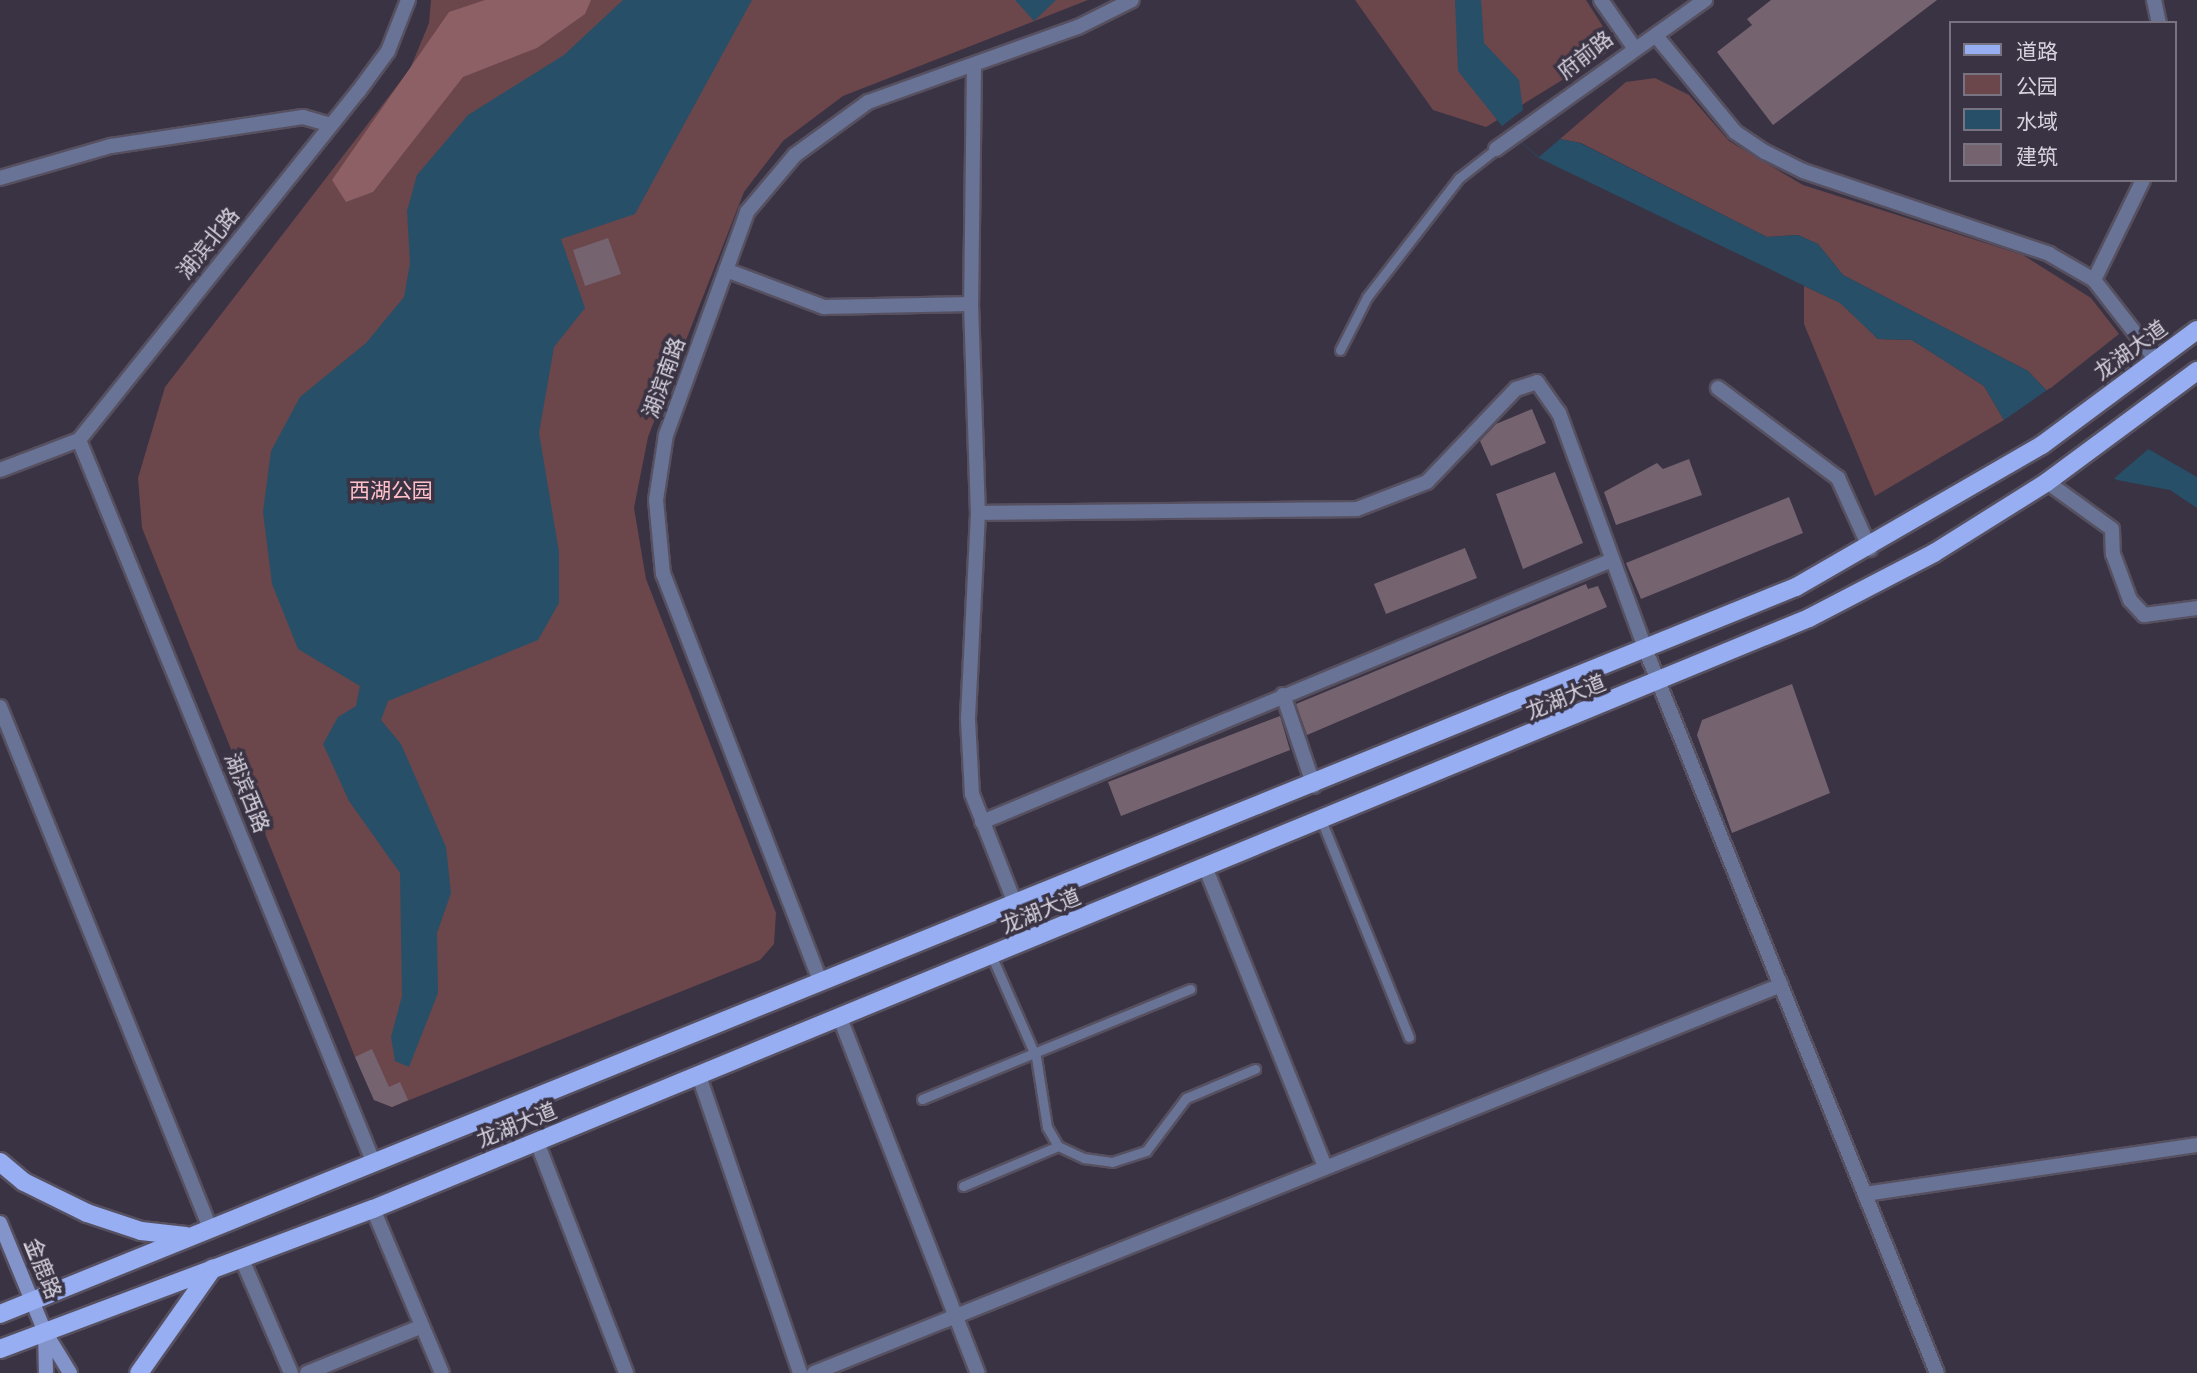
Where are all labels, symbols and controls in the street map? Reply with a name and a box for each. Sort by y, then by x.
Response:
legend [1948,21,2176,182]
street label: 府前路 [1553,27,1619,85]
text: 道路 [2016,40,2058,65]
text: 公园 [2016,75,2058,100]
text: 水域 [2016,110,2058,135]
text: 建筑 [2016,145,2058,170]
street label: 湖滨北路 [173,203,245,285]
street label: 龙湖大道 [2090,316,2172,386]
street label: 湖滨南路 [639,334,691,422]
park label: 西湖公园 [349,479,433,505]
street label: 龙湖大道 [1522,671,1610,725]
street label: 湖滨西路 [219,749,273,837]
street label: 龙湖大道 [997,885,1085,939]
street label: 龙湖大道 [473,1099,561,1153]
street label: 金鹿路 [19,1235,65,1303]

